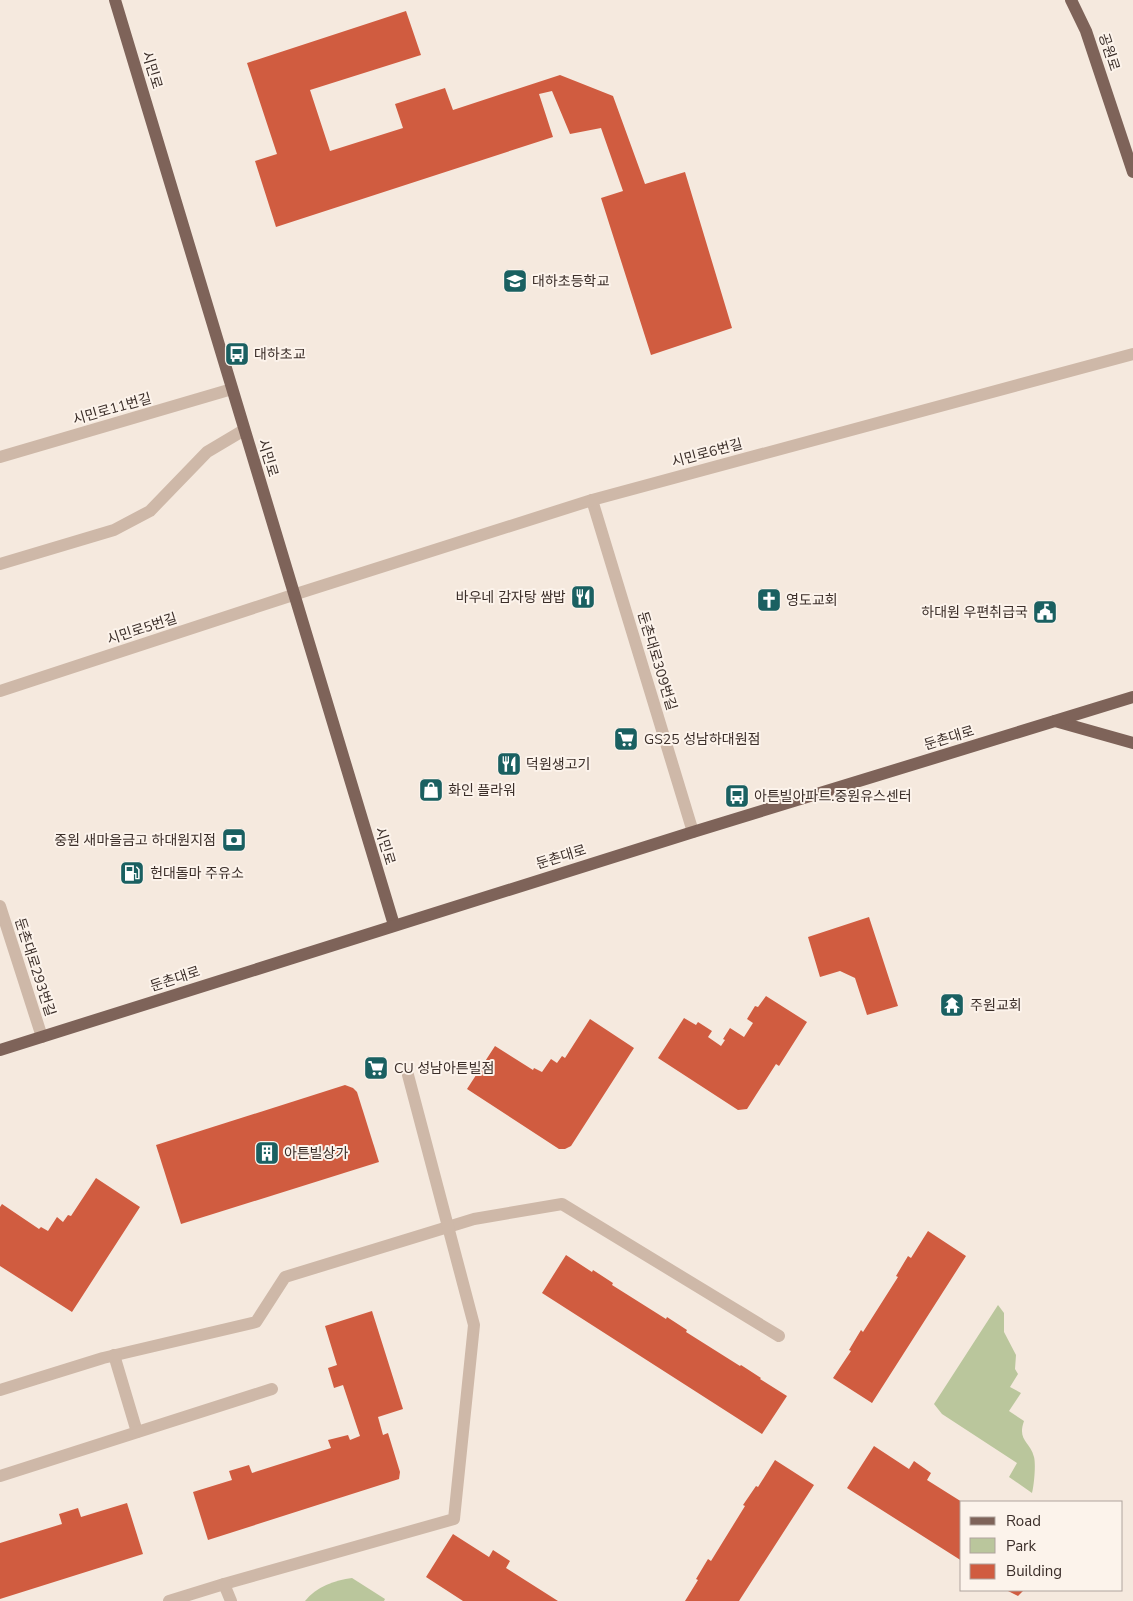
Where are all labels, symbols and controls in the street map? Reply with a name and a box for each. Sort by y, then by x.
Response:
street label: 공원로 [1094,31,1124,73]
street label: 시민로 [137,49,167,91]
school or university icon: 대하초등학교 [502,268,528,294]
place label: 대하초등학교 [532,272,609,291]
bus stop icon: 대하초교 [224,341,250,367]
place label: 대하초교 [254,345,306,364]
street label: 시민로11번길 [70,389,154,429]
street label: 시민로6번길 [669,434,745,472]
street label: 시민로 [253,437,283,479]
restaurant icon: 바우네 감자탕 쌈밥 [570,584,596,610]
church icon: 영도교회 [756,587,782,613]
place label: 바우네 감자탕 쌈밥 [456,588,566,607]
place label: 영도교회 [786,591,838,610]
public building icon: 하대원 우편취급국 [1032,599,1058,625]
place label: 하대원 우편취급국 [921,603,1028,622]
street label: 시민로5번길 [104,609,180,649]
street label: 둔촌대로309번길 [633,609,681,713]
street label: 둔촌대로 [922,721,977,755]
supermarket icon: GS25 성남하대원점 [613,726,639,752]
place label: GS25 성남하대원점 [644,730,760,749]
restaurant icon: 덕원생고기 [496,751,522,777]
place label: 덕원생고기 [526,755,590,774]
shop icon: 화인 플라워 [418,777,444,803]
place label: 화인 플라워 [448,781,516,800]
bus stop icon: 아튼빌아파트.중원유스센터 [724,783,750,809]
place label: 아튼빌아파트.중원유스센터 [754,787,912,806]
street label: 시민로 [370,825,400,867]
bank icon: 중원 새마을금고 하대원지점 [221,827,247,853]
place label: 중원 새마을금고 하대원지점 [54,831,216,850]
street label: 둔촌대로 [534,840,589,874]
fuel station icon: 헌대돌마 주유소 [119,860,145,886]
place label: 헌대돌마 주유소 [150,864,244,883]
street label: 둔촌대로293번길 [10,915,60,1019]
street label: 둔촌대로 [148,962,203,996]
temple icon: 주원교회 [939,992,965,1018]
place label: 주원교회 [970,996,1022,1015]
supermarket icon: CU 성남아튼빌점 [363,1055,389,1081]
place label: CU 성남아튼빌점 [394,1059,495,1078]
building icon: 아튼빌상가 [254,1140,280,1166]
place label: 아튼빌상가 [284,1144,349,1163]
legend [960,1501,1123,1591]
text: Road [1006,1511,1041,1531]
text: Park [1006,1536,1036,1556]
text: Building [1006,1561,1062,1581]

